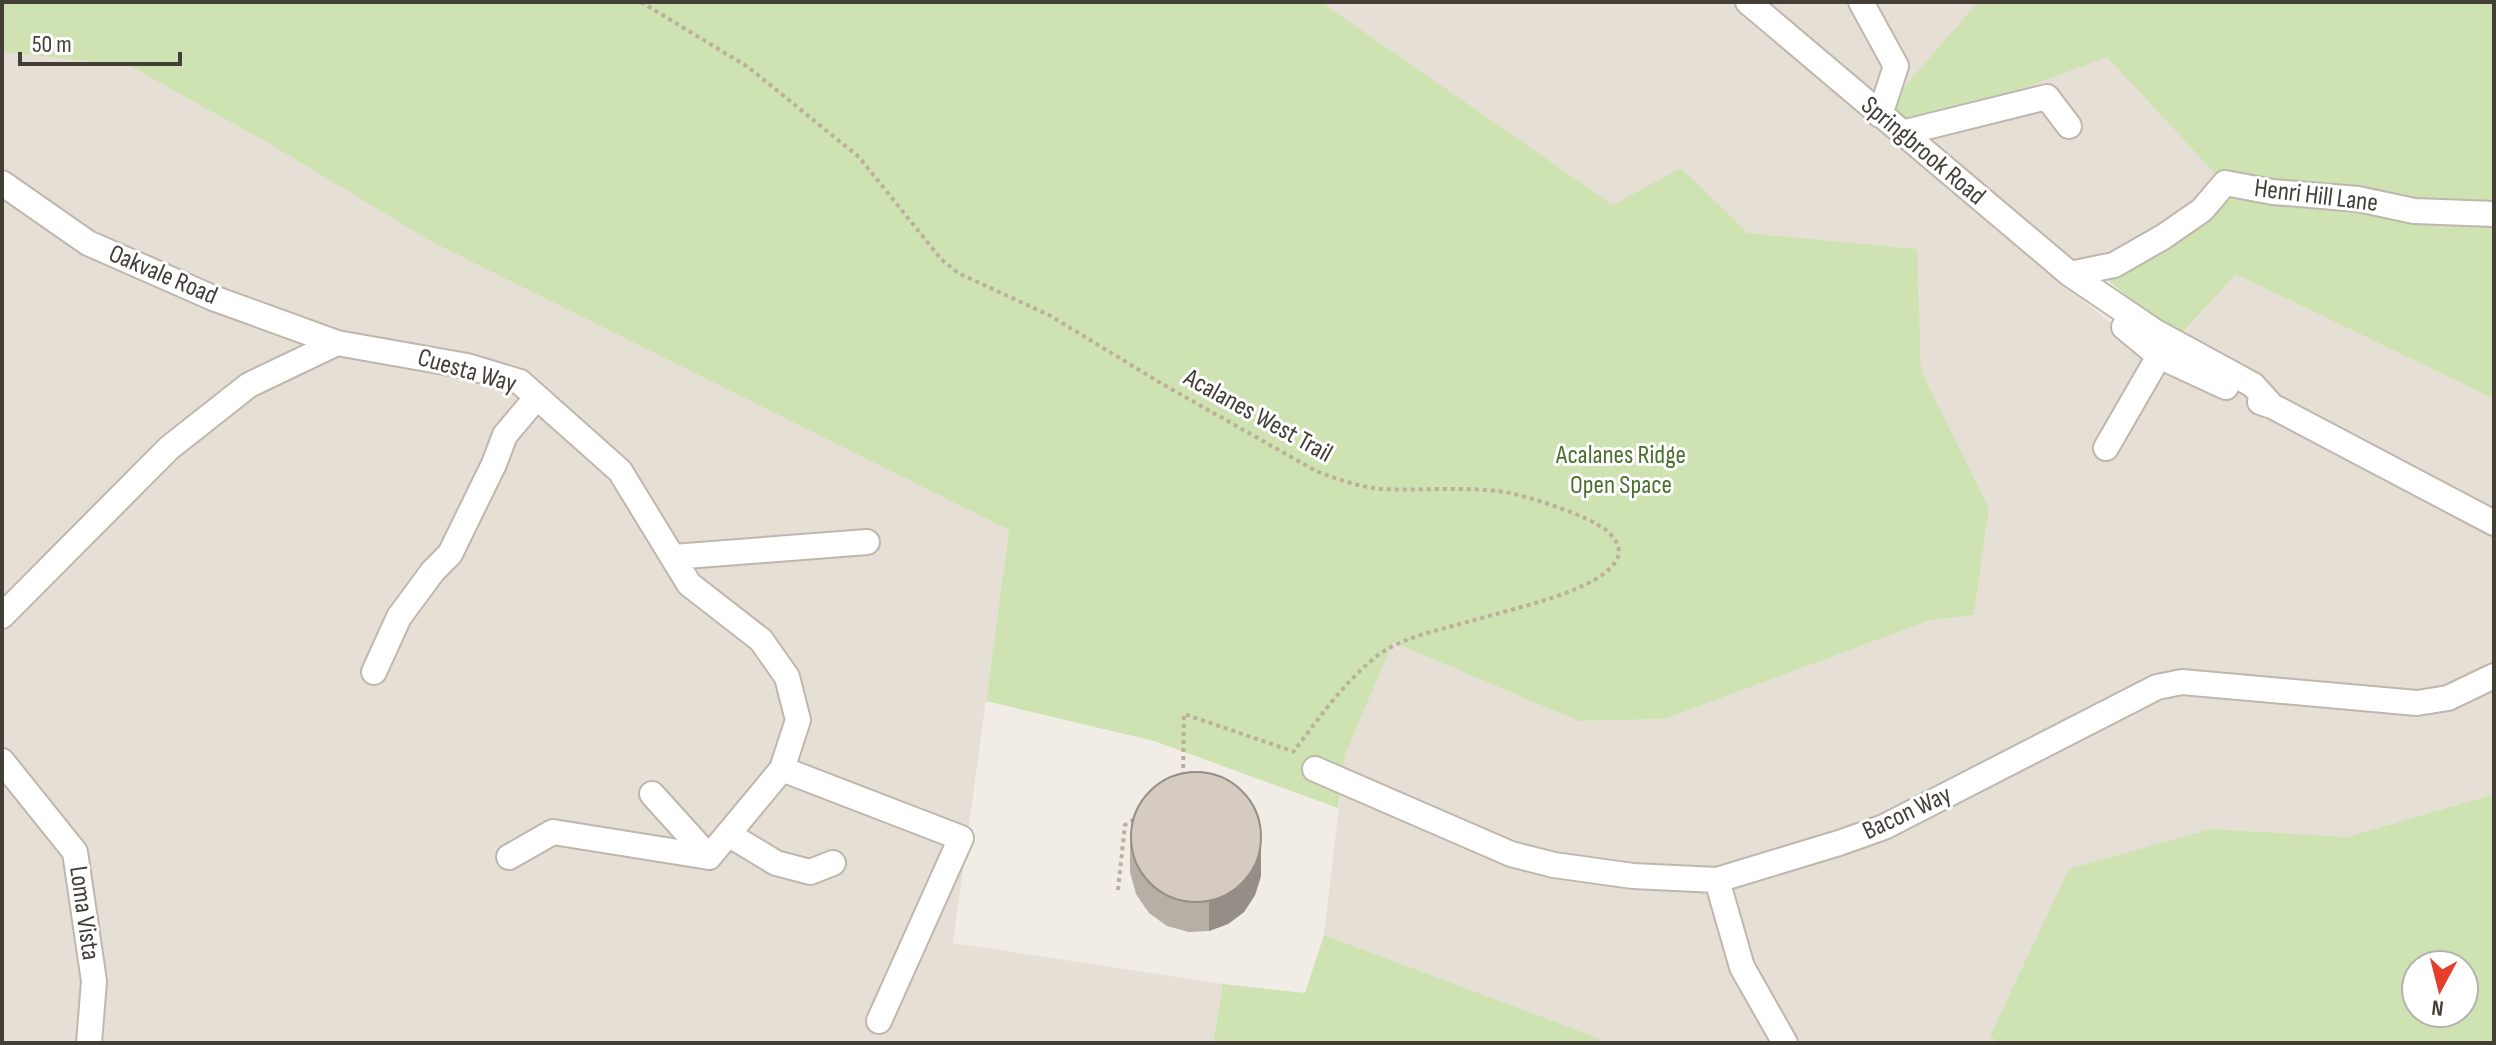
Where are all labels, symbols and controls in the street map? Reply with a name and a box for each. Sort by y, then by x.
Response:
scale bar [20,16,180,66]
text: 50 m [32,30,72,59]
street label: Springbrook Road [1855,90,1991,212]
street label: Henri Hill Lane [2252,173,2380,219]
street label: Oakvale Road [104,238,222,312]
street label: Cuesta Way [414,342,520,400]
street label: Acalanes West Trail [1177,362,1338,470]
park label: Acalanes Ridge Open Space [1555,440,1686,501]
street label: Bacon Way [1858,779,1956,847]
street label: Loma Vista [62,864,106,962]
north arrow [2400,949,2480,1029]
text: N [2430,993,2445,1021]

